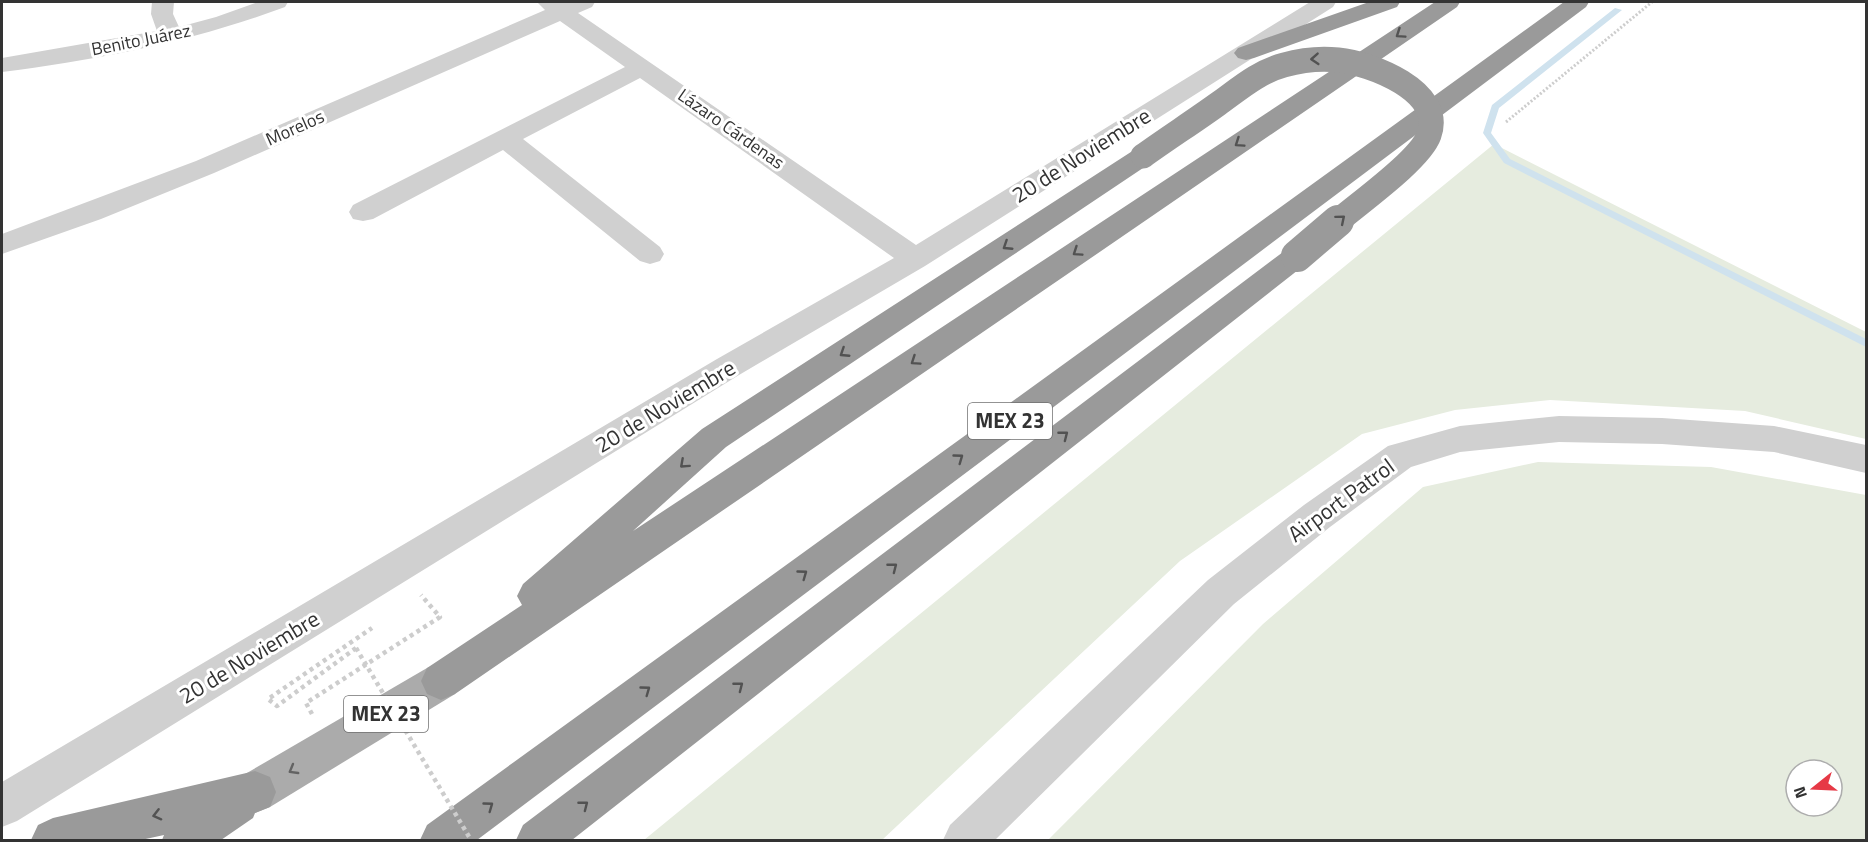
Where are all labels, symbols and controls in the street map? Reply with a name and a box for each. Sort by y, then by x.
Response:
street label: Benito Juárez [89,17,193,62]
one-way arrow [1396,27,1407,38]
one-way arrow [1310,53,1319,66]
street label: Lázaro Cárdenas [672,82,790,175]
street label: 20 de Noviembre [1005,99,1157,211]
street label: Morelos [261,103,328,152]
one-way arrow [1234,136,1245,147]
one-way arrow [1334,215,1345,226]
one-way arrow [1002,239,1013,250]
one-way arrow [1073,245,1084,256]
one-way arrow [839,346,850,357]
street label: 20 de Noviembre [588,351,742,461]
one-way arrow [911,354,922,365]
road number: MEX 23 [968,403,1052,439]
one-way arrow [1058,432,1069,443]
street label: Airport Patrol [1281,450,1401,550]
one-way arrow [953,455,964,466]
one-way arrow [680,457,691,468]
one-way arrow [887,564,898,575]
one-way arrow [796,570,807,581]
street label: 20 de Noviembre [172,602,326,712]
one-way arrow [732,682,743,693]
one-way arrow [639,686,650,697]
road number: MEX 23 [344,696,428,732]
north arrow [1784,758,1844,818]
one-way arrow [288,762,299,774]
text: N [1787,784,1813,802]
one-way arrow [577,801,588,812]
one-way arrow [482,802,493,813]
one-way arrow [152,808,162,821]

